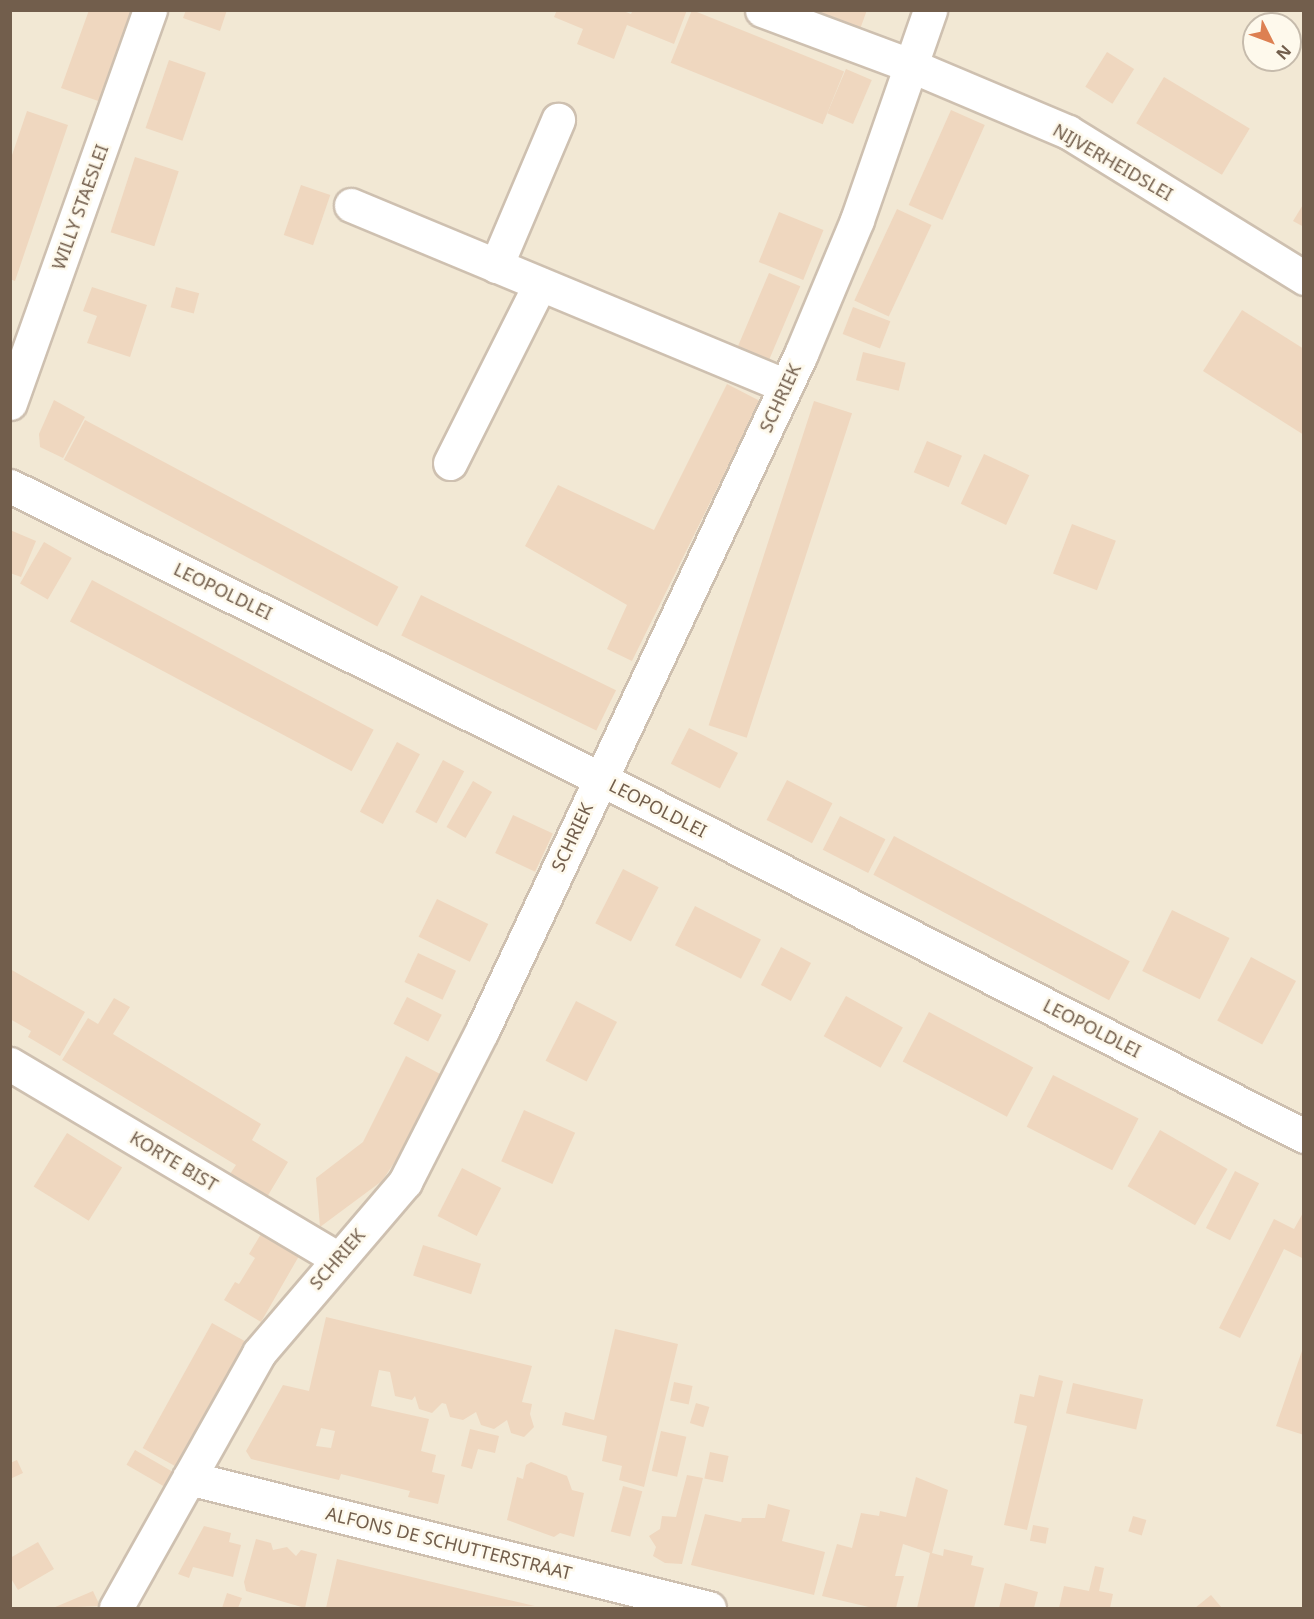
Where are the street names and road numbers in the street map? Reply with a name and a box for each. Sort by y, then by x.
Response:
street label: NIJVERHEIDSLEI [1049,119,1177,205]
street label: WILLY STAESLEI [47,141,113,273]
street label: SCHRIEK [755,360,805,436]
street label: LEOPOLDLEI [170,558,276,624]
street label: LEOPOLDLEI [606,774,710,842]
street label: SCHRIEK [547,799,597,875]
street label: LEOPOLDLEI [1040,994,1144,1062]
street label: KORTE BIST [126,1126,222,1196]
street label: SCHRIEK [305,1224,369,1294]
street label: ALFONS DE SCHUTTERSTRAAT [324,1502,574,1584]

